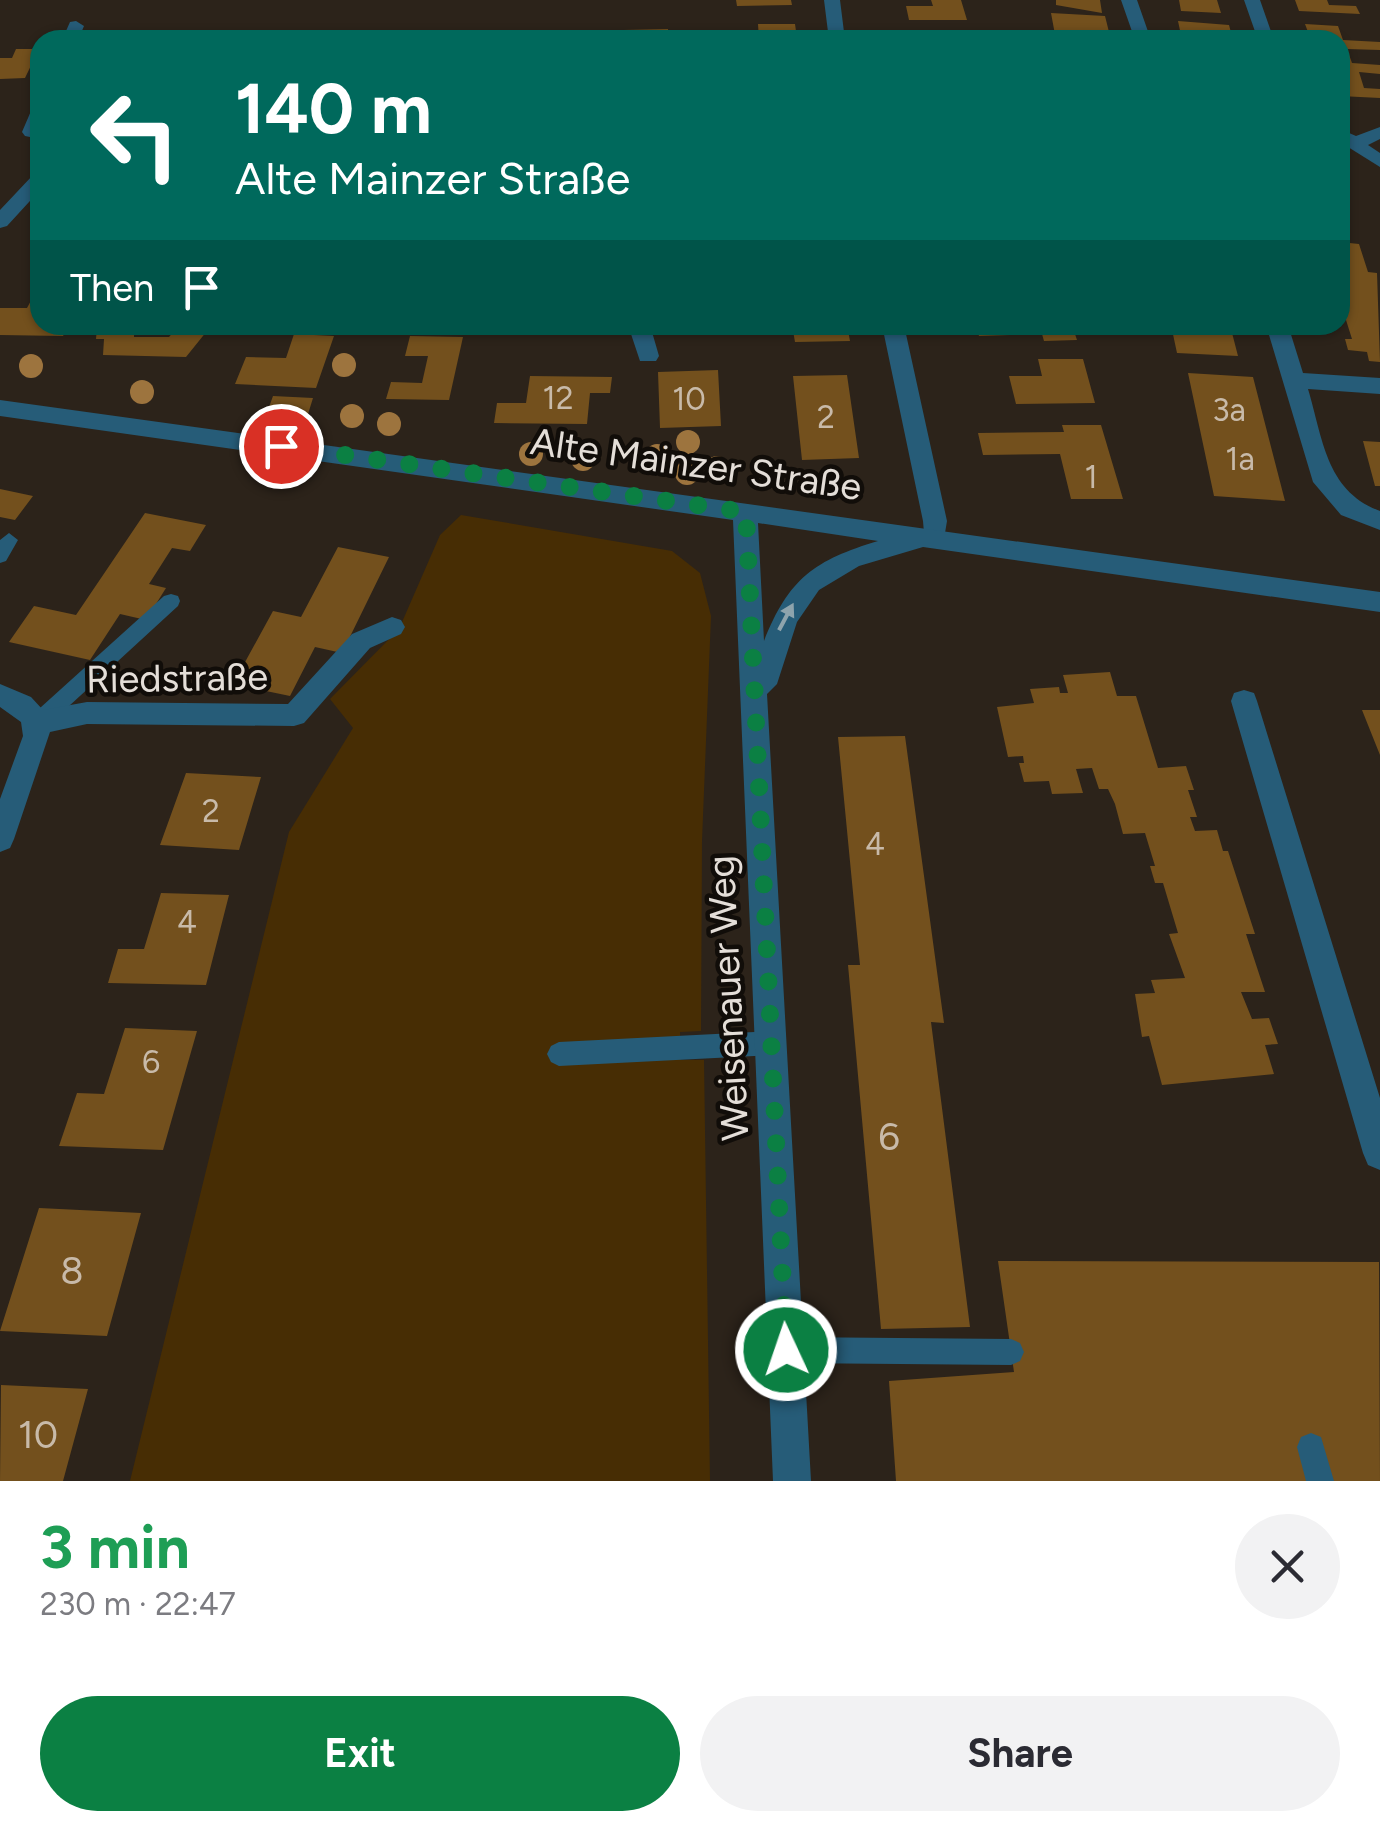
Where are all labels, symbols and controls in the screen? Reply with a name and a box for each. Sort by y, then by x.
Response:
text: 140 m [235,66,432,151]
icon: left [70,70,200,200]
text: Alte Mainzer Straße [235,151,630,205]
icon: arrive [174,260,229,315]
text: Then [70,265,154,311]
house number: 12 [542,379,574,417]
house number: 10 [672,380,706,418]
house number: 3a [1212,391,1246,429]
house number: 2 [817,398,835,436]
pin [239,404,324,489]
street label: Alte Mainzer Straße [528,418,864,510]
icon: arrive [254,419,309,474]
house number: 1a [1225,440,1255,478]
house number: 1 [1084,458,1098,496]
one-way arrow [778,603,795,632]
street label: Riedstraße [86,653,268,703]
house number: 2 [202,792,220,830]
house number: 4 [865,825,885,863]
street label: Weisenauer Weg [698,854,758,1142]
house number: 4 [177,903,197,941]
house number: 6 [142,1043,160,1081]
house number: 6 [878,1114,900,1160]
house number: 8 [60,1248,84,1294]
position arrow [734,1298,838,1402]
house number: 10 [18,1412,58,1458]
text: 3 min [40,1511,190,1583]
button: close [1235,1514,1340,1619]
text: 230 m · 22:47 [40,1585,236,1623]
button: Exit [40,1696,680,1811]
button: Share [700,1696,1340,1811]

